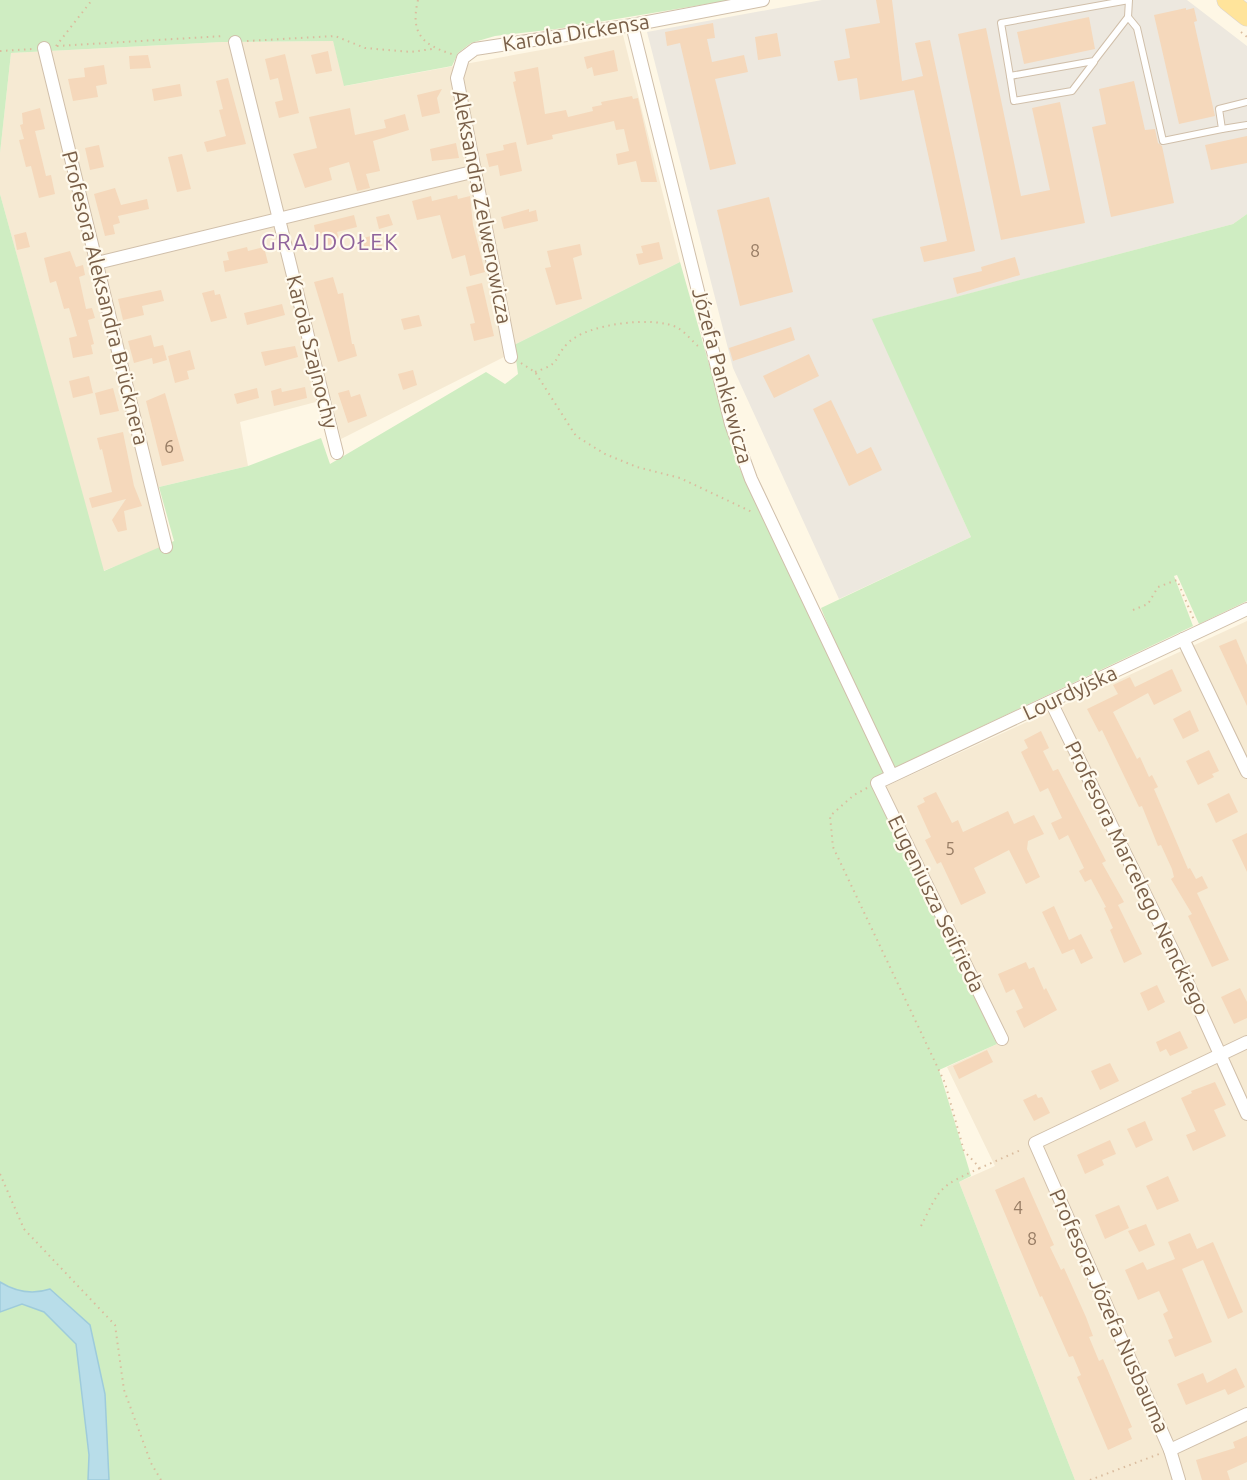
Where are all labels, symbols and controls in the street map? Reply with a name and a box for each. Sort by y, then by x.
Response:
street label: Karola Dickensa [501,9,651,55]
street label: Aleksandra Zelwerowicza [449,88,517,326]
street label: Profesora Aleksandra Brücknera [58,148,154,447]
district label: GRAJDOŁEK [261,229,399,254]
house number: 8 [750,240,760,260]
street label: Karola Szajnochy [282,272,344,431]
street label: Józefa Pankiewicza [688,285,758,466]
house number: 6 [164,436,174,456]
street label: Lourdyjska [1019,660,1120,724]
street label: Profesora Marcelego Nenckiego [1061,737,1215,1018]
street label: Eugeniusza Seifrieda [884,811,990,996]
house number: 5 [945,838,955,858]
street label: Profesora Józefa Nusbauma [1045,1185,1175,1436]
house number: 4 [1013,1197,1023,1217]
house number: 8 [1027,1228,1037,1248]

